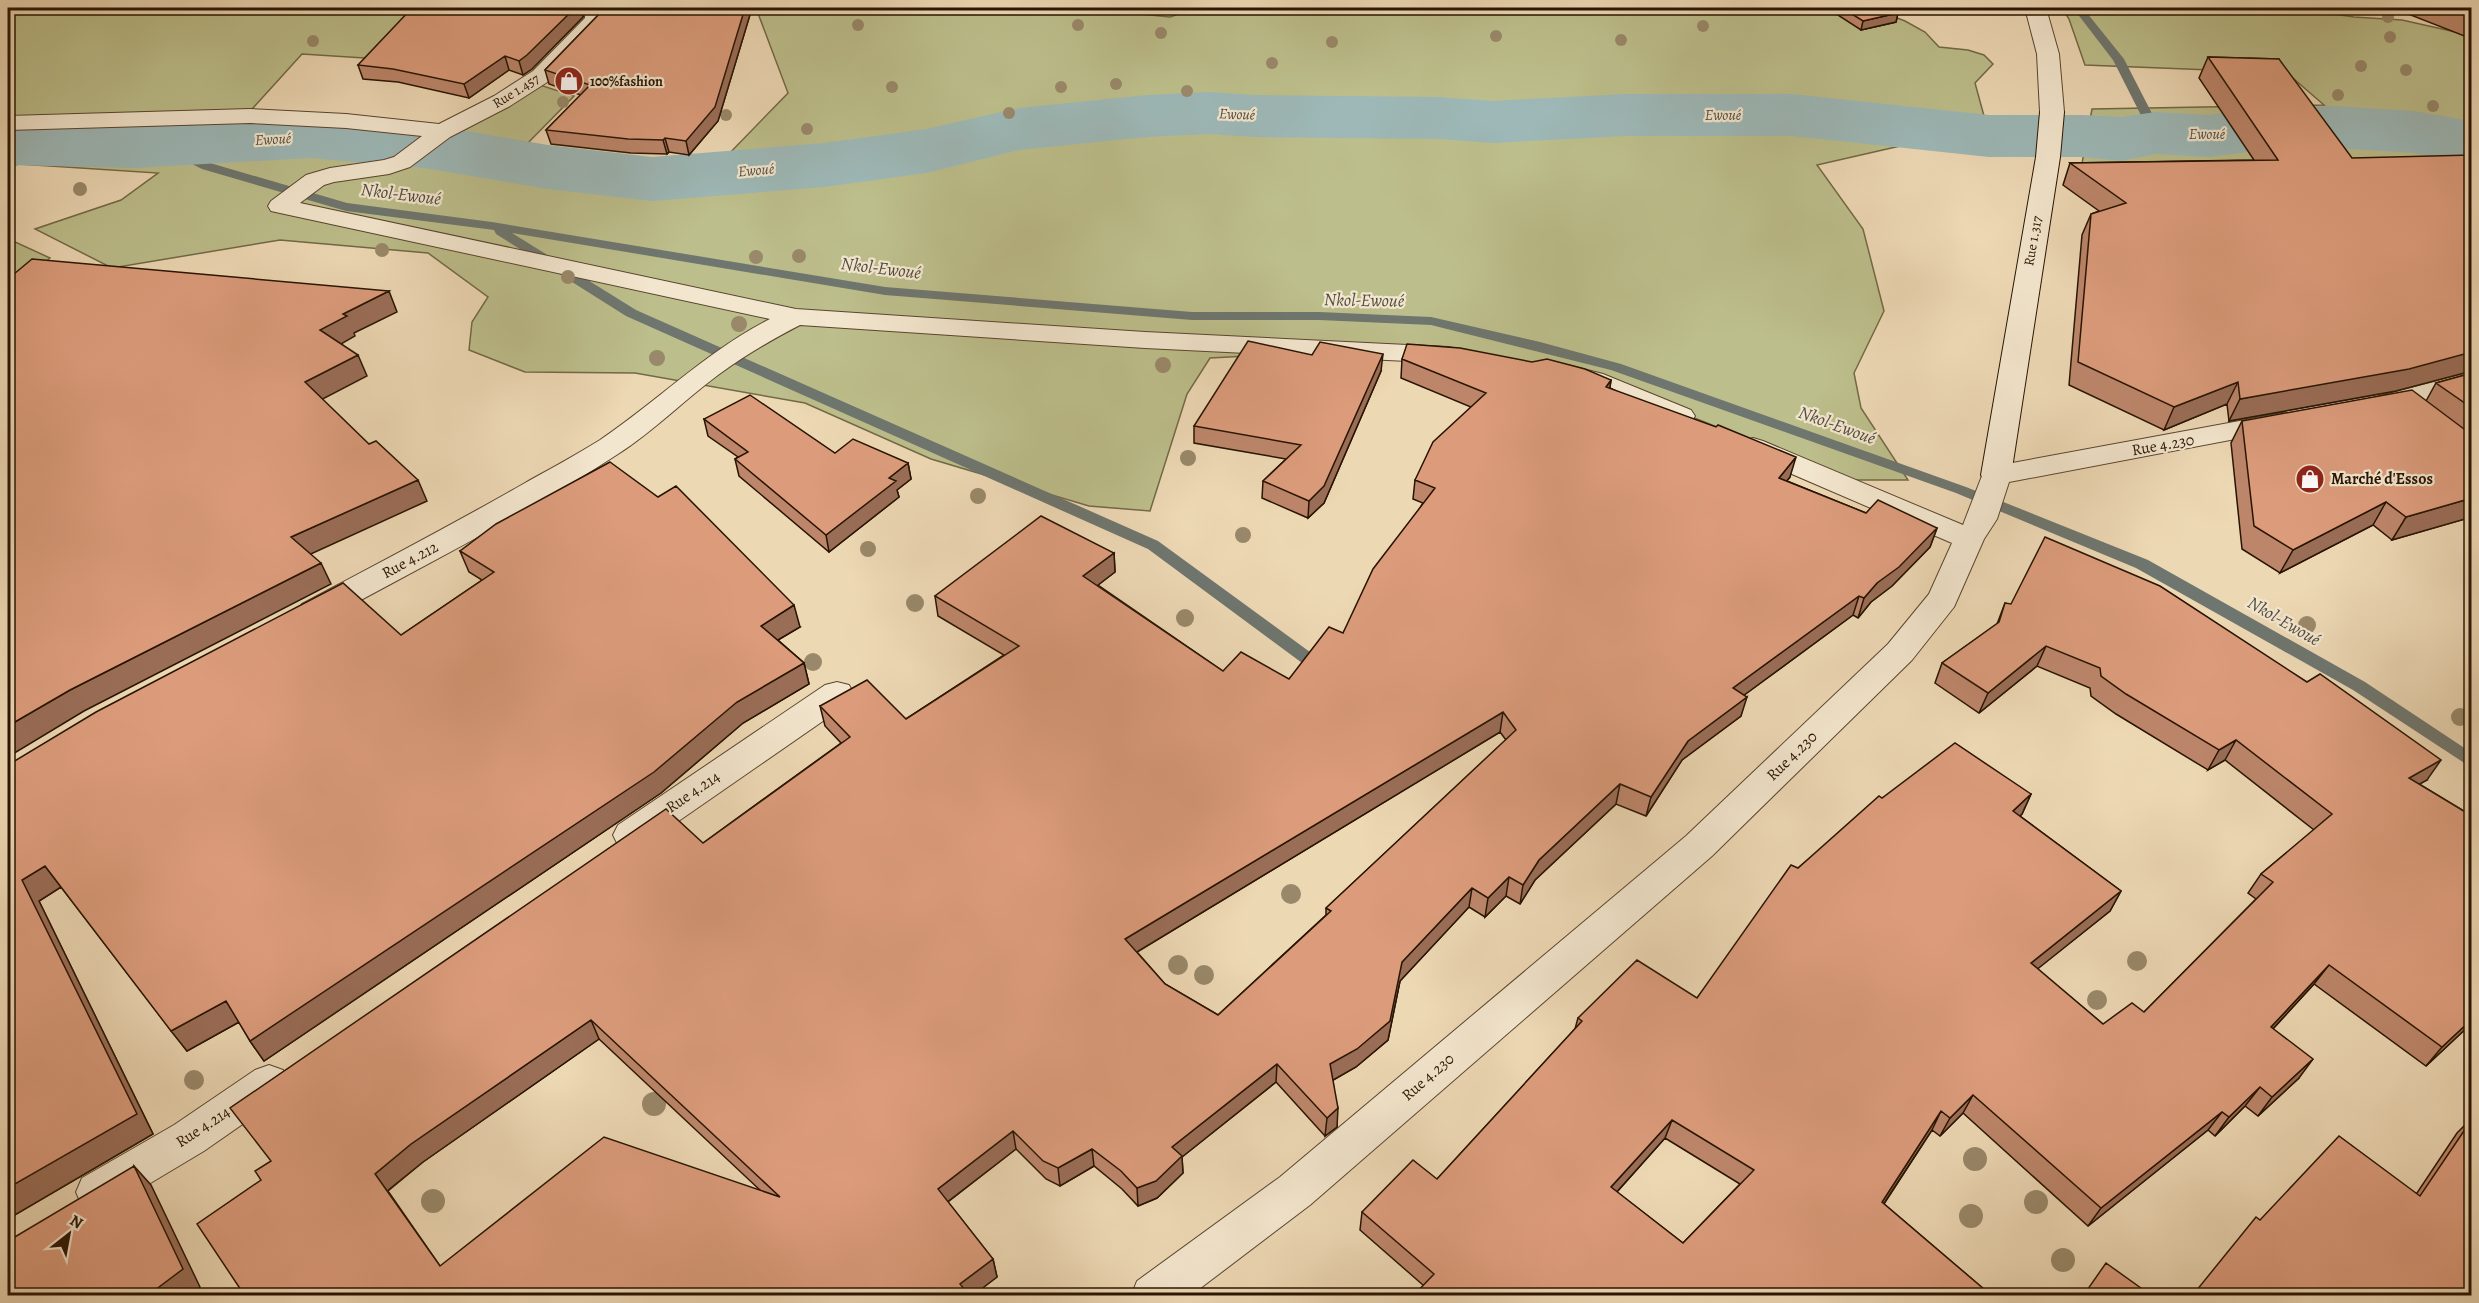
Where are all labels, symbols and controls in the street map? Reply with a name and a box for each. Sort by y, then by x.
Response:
shop icon: 100%fashion [553,65,585,97]
street label: Rue 1.457 [489,69,543,113]
place label: 100%fashion [590,72,663,91]
water label: Ewoué [1219,103,1256,125]
water label: Ewoué [1705,105,1742,125]
water label: Ewoué [2189,124,2226,144]
water label: Ewoué [254,128,292,150]
water label: Ewoué [737,158,776,182]
water label: Nkol-Ewoué [360,177,443,211]
street label: Rue 1.317 [2019,214,2047,267]
water label: Nkol-Ewoué [840,251,923,285]
water label: Nkol-Ewoué [1324,287,1405,313]
water label: Nkol-Ewoué [1795,400,1879,450]
street label: Rue 4.230 [2130,429,2196,461]
shop icon: Marché d'Essos [2294,463,2326,495]
place label: Marché d'Essos [2331,468,2433,490]
street label: Rue 4.212 [378,536,442,584]
water label: Nkol-Ewoué [2243,590,2325,652]
street label: Rue 4.230 [1762,726,1822,786]
street label: Rue 4.214 [662,766,724,818]
street label: Rue 4.230 [1397,1048,1459,1106]
street label: Rue 4.214 [172,1101,234,1153]
north arrow [39,1204,99,1264]
text: N [66,1210,87,1235]

